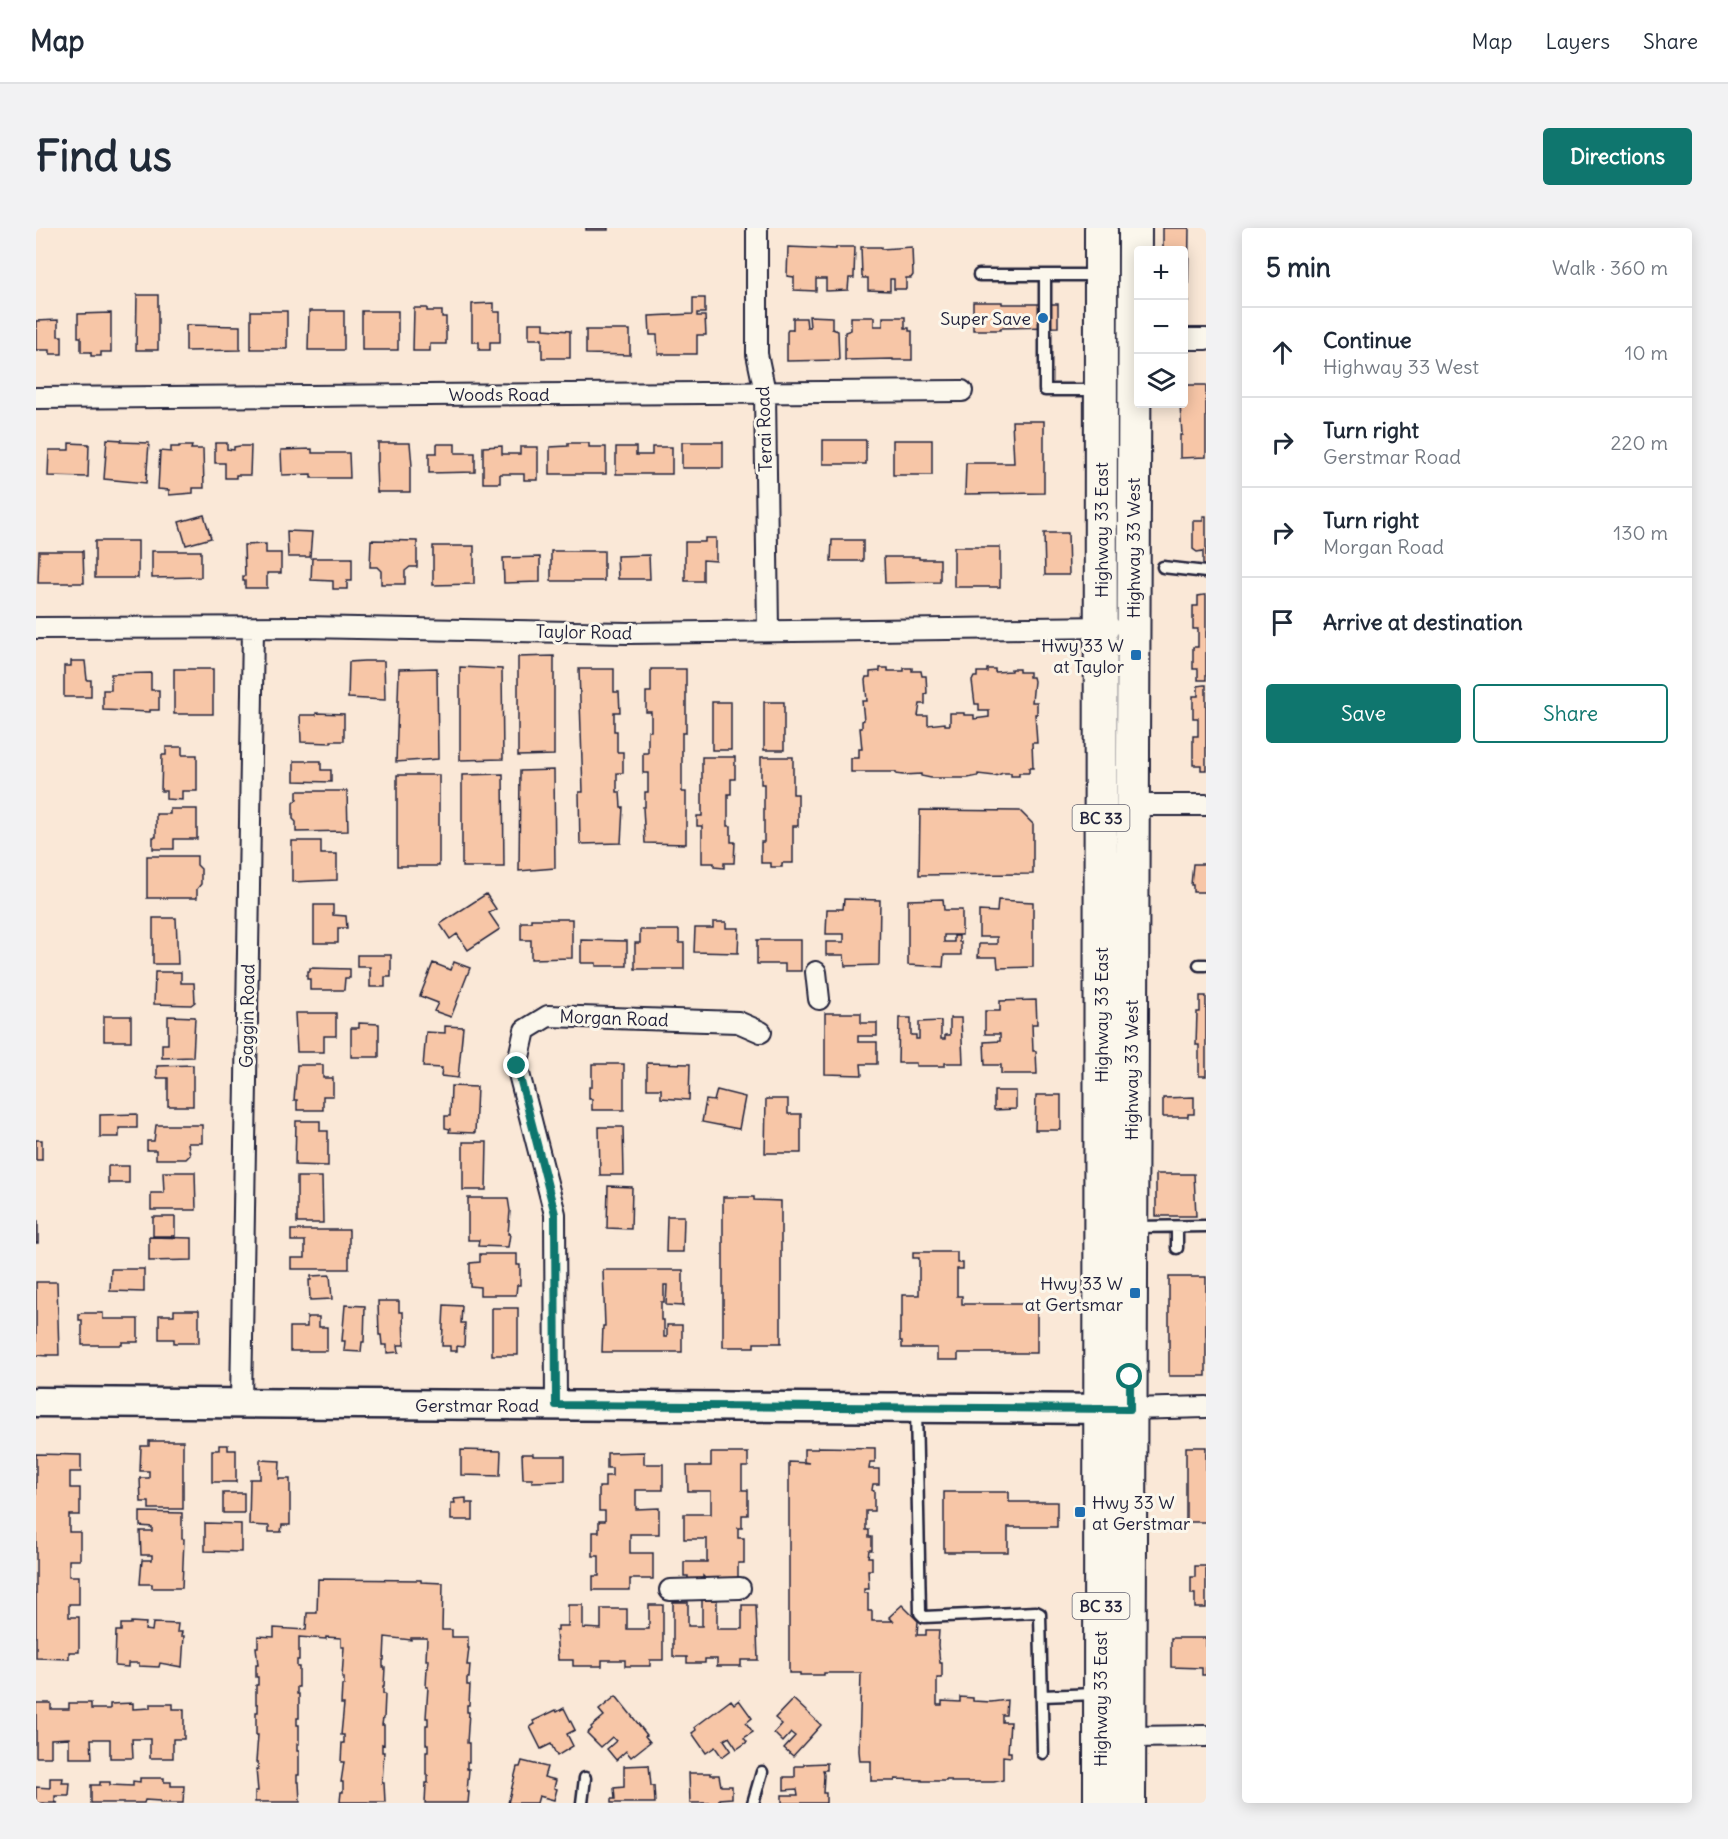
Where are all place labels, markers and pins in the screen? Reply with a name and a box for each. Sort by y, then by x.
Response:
place label: Super Save [940,307,1031,330]
marker: Super Save [1036,311,1050,325]
place label: Hwy 33 W at Taylor [1041,634,1125,678]
marker: Hwy 33 W at Taylor [1129,648,1143,662]
place label: Hwy 33 W at Gertsmar [1025,1272,1124,1316]
marker: Hwy 33 W at Gertsmar [1128,1286,1142,1300]
place label: Hwy 33 W at Gerstmar [1092,1491,1191,1535]
marker: Hwy 33 W at Gerstmar [1073,1505,1087,1519]

